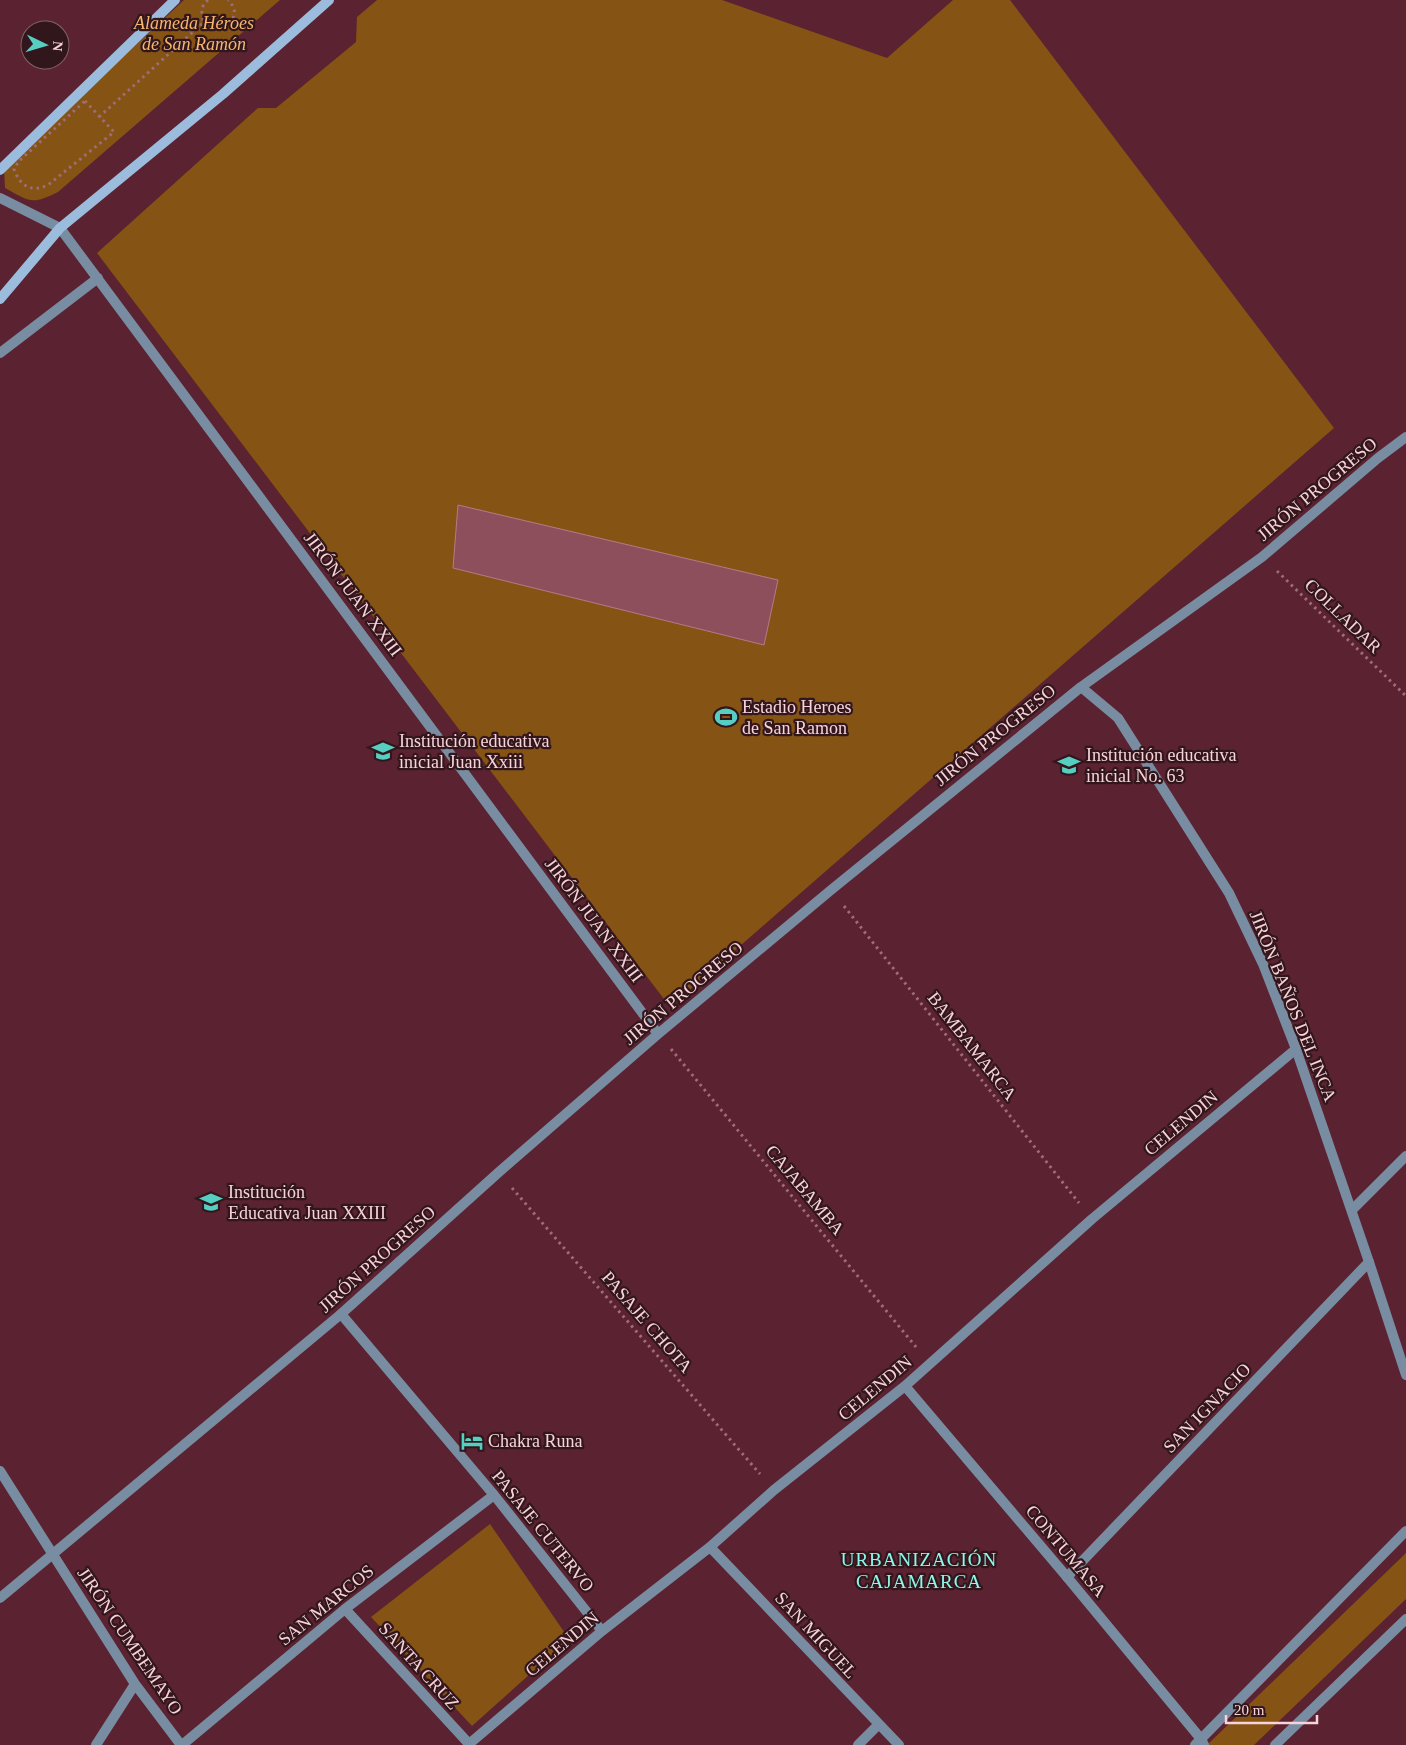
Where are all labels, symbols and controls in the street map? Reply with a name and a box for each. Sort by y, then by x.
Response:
park label: Alameda Héroes de San Ramón [133,13,254,54]
north arrow [20,20,70,70]
text: N [50,40,65,52]
street label: JIRÓN PROGRESO [1253,433,1381,545]
street label: JIRÓN JUAN XXIII [300,527,407,660]
street label: COLLADAR [1301,575,1385,657]
street label: JIRÓN PROGRESO [930,679,1059,790]
place label: Estadio Heroes de San Ramon [742,697,851,738]
sports icon: Estadio Heroes de San Ramon [713,704,739,730]
place label: Institución educativa inicial Juan Xxiii [399,731,549,772]
school or university icon: Institución educativa inicial Juan Xxiii [370,738,396,764]
place label: Institución educativa inicial No. 63 [1086,745,1236,786]
school or university icon: Institución educativa inicial No. 63 [1056,752,1082,778]
street label: JIRÓN JUAN XXIII [541,853,648,986]
street label: JIRÓN BAÑOS DEL INCA [1246,907,1341,1104]
street label: JIRÓN PROGRESO [619,937,747,1049]
street label: BAMBAMARCA [923,988,1021,1104]
street label: CELENDIN [1140,1086,1222,1160]
street label: CAJABAMBA [762,1141,848,1239]
place label: Institución Educativa Juan XXIII [228,1182,386,1223]
school or university icon: Institución Educativa Juan XXIII [198,1189,224,1215]
street label: JIRÓN PROGRESO [314,1201,439,1316]
street label: PASAJE CHOTA [598,1267,696,1377]
street label: CELENDIN [834,1351,916,1425]
street label: SAN IGNACIO [1159,1359,1255,1457]
hotel icon: Chakra Runa [459,1428,485,1454]
place label: Chakra Runa [488,1431,582,1451]
street label: PASAJE CUTERVO [488,1466,598,1596]
street label: CONTUMASA [1022,1501,1110,1601]
district label: URBANIZACIÓN CAJAMARCA [841,1549,997,1592]
street label: SAN MARCOS [274,1561,378,1649]
street label: JIRÓN CUMBEMAYO [73,1563,187,1718]
street label: SAN MIGUEL [771,1588,861,1682]
street label: CELENDIN [521,1607,603,1681]
street label: SANTA CRUZ [375,1618,463,1714]
scale bar [1226,1692,1317,1724]
text: 20 m [1234,1702,1265,1718]

